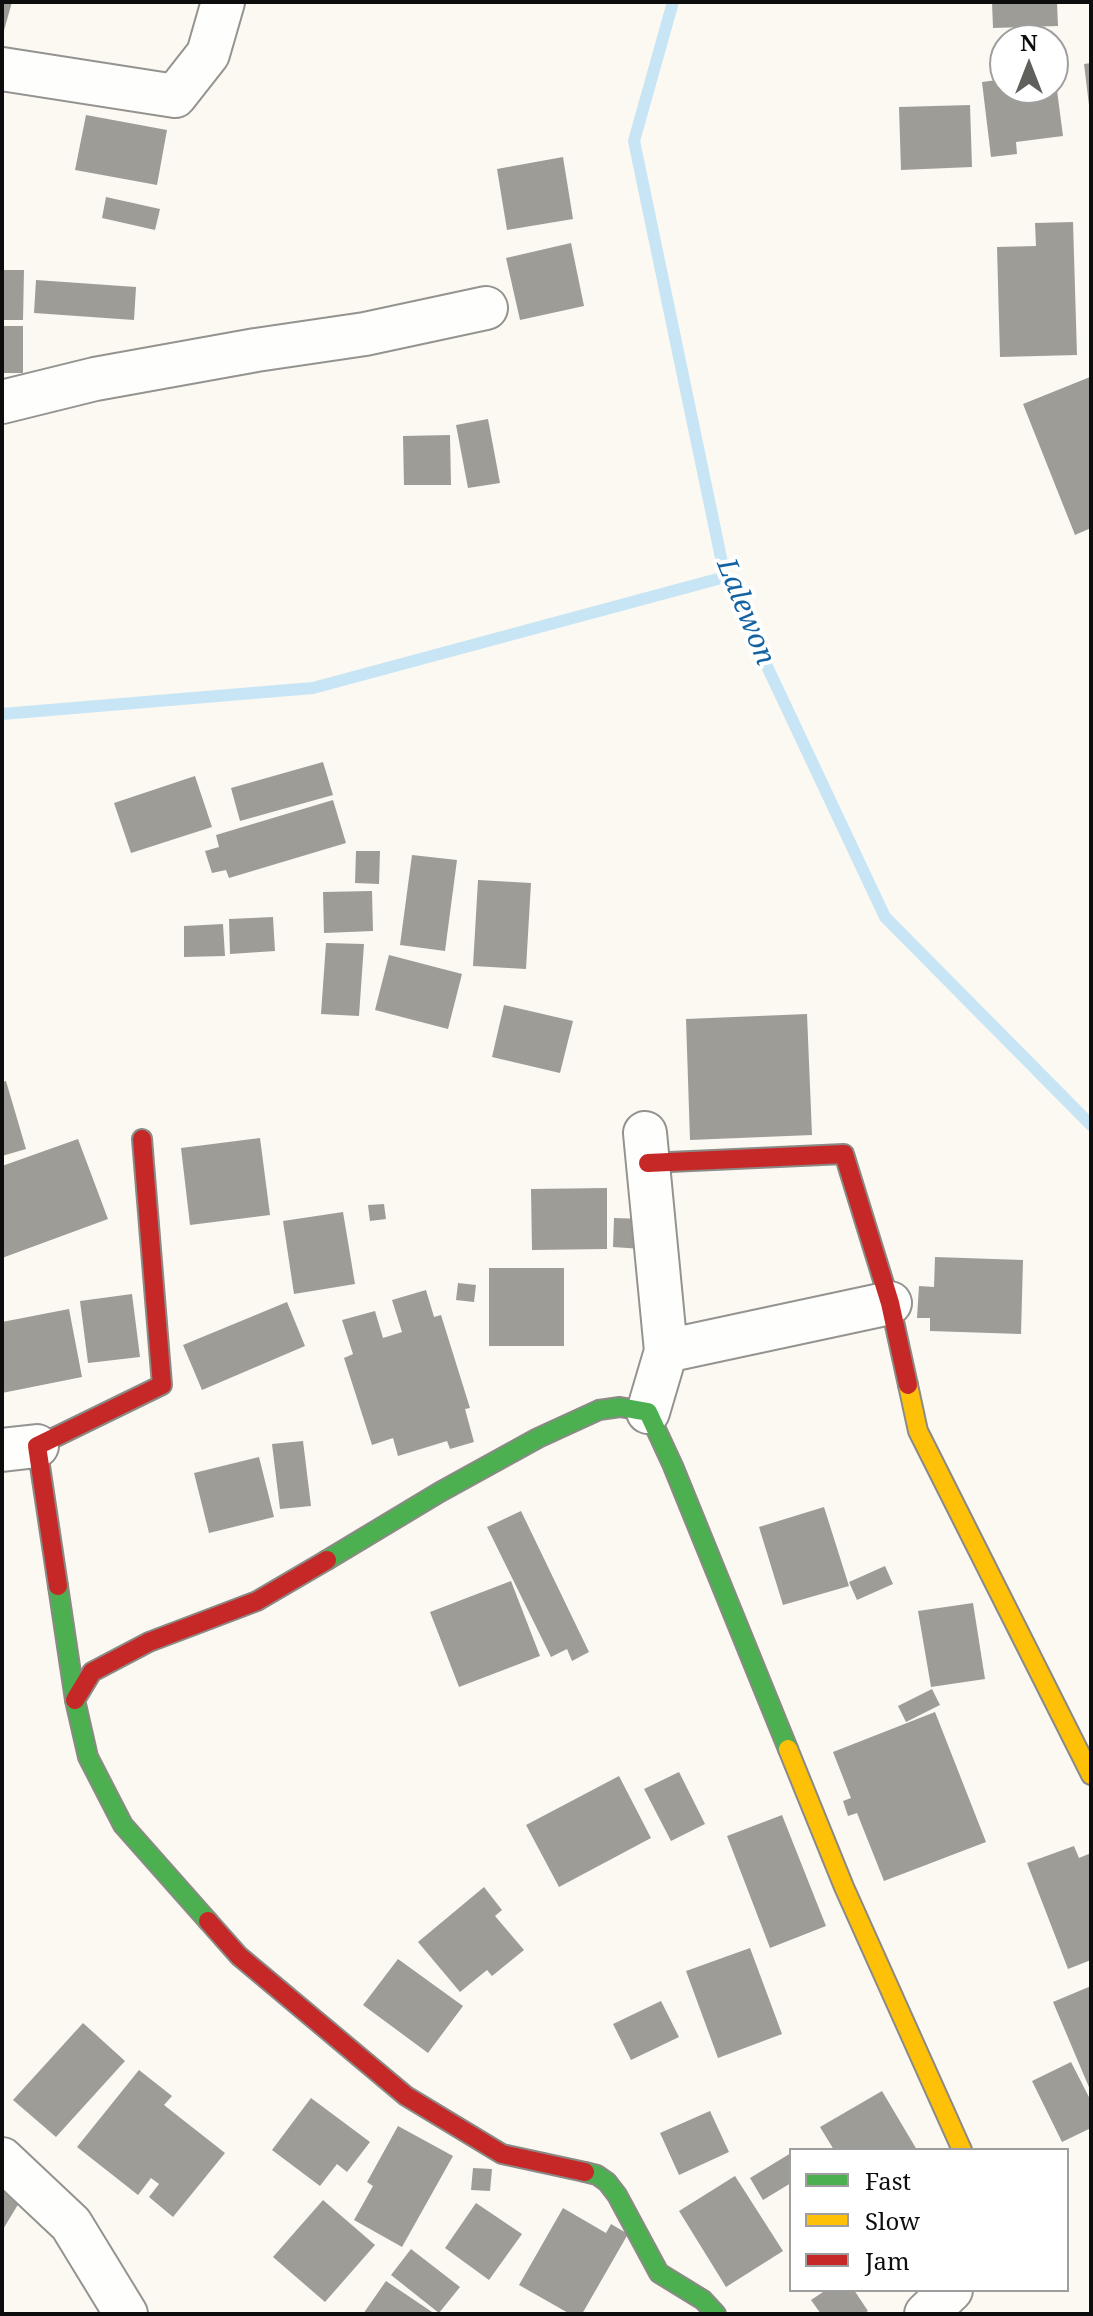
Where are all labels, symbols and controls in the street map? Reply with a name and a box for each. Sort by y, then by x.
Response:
north arrow [989,24,1069,104]
text: N [1020,27,1038,57]
water label: Lalewon [708,554,782,670]
legend [789,2148,1069,2292]
text: Fast [865,2164,911,2197]
text: Slow [865,2204,920,2237]
text: Jam [865,2244,910,2277]

